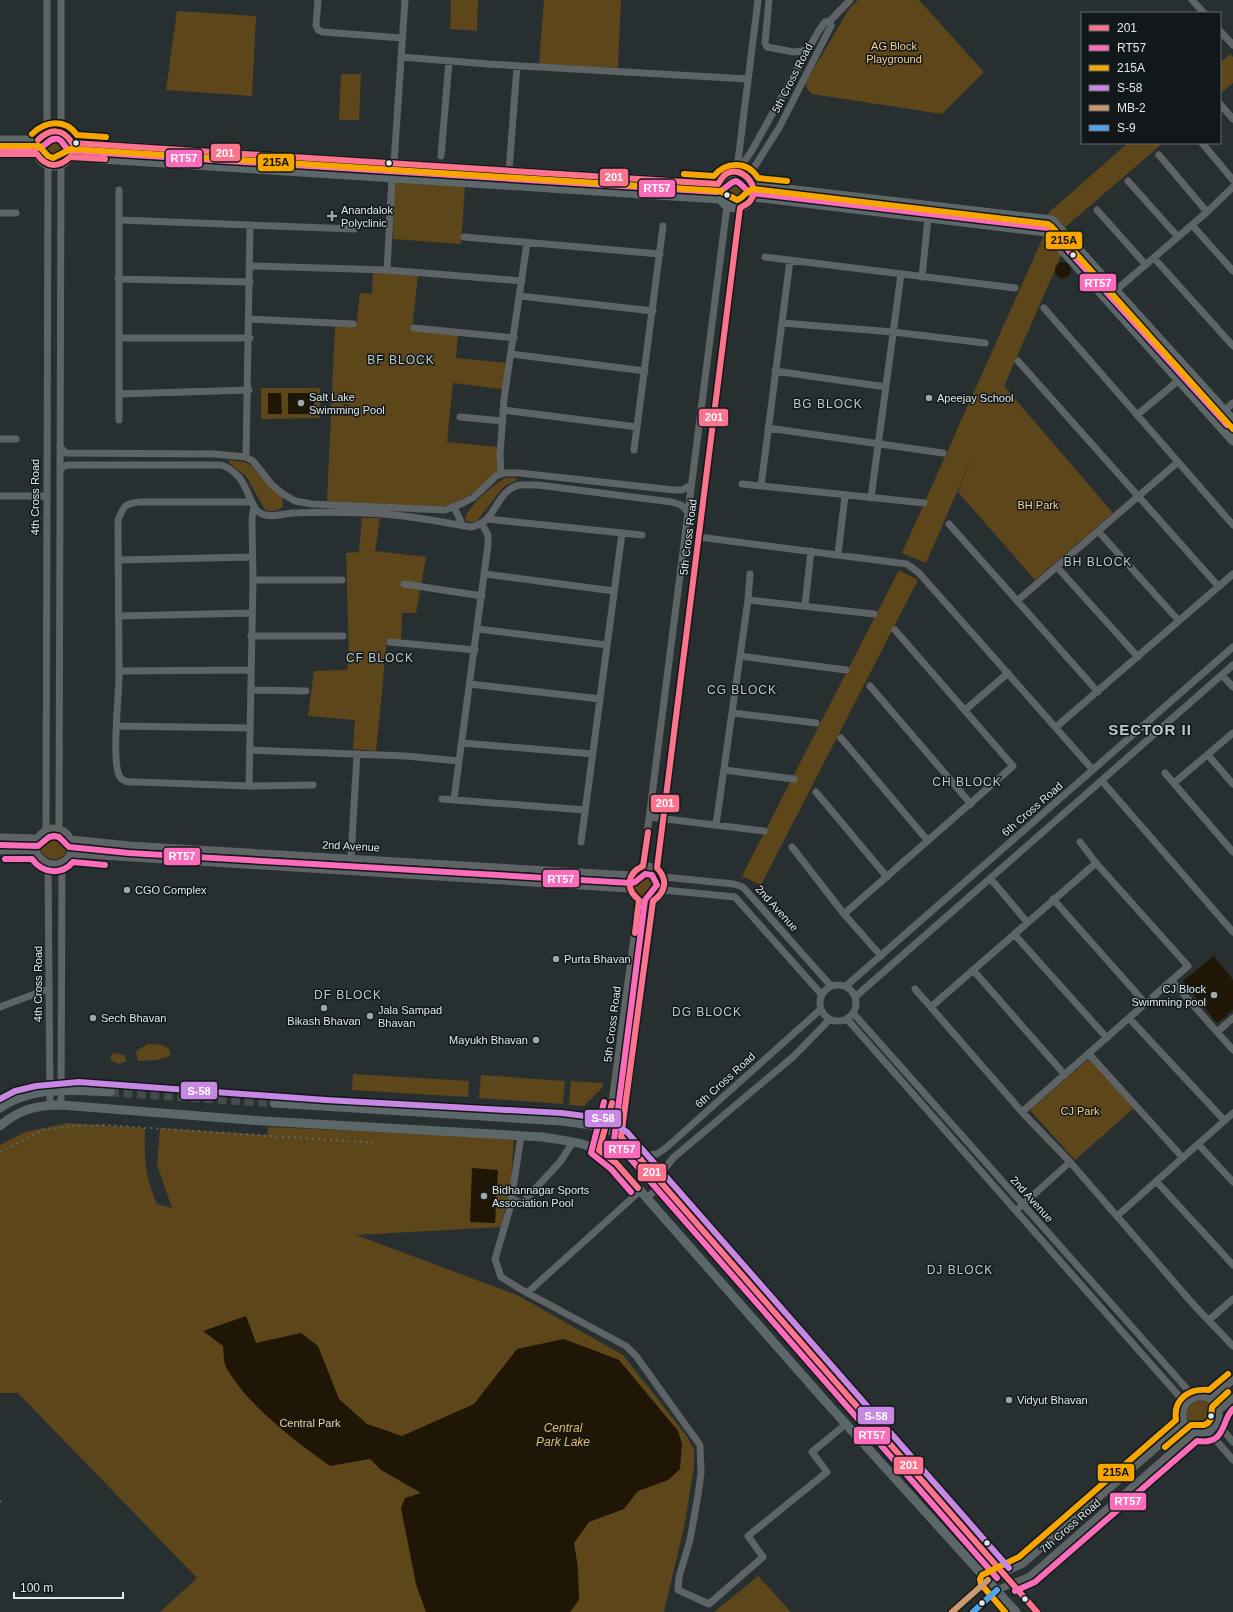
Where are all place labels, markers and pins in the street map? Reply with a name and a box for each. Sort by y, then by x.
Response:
unlabelled marker [71,138,81,148]
unlabelled marker [384,158,394,168]
unlabelled marker [722,190,732,200]
place label: Anandalok Polyclinic [341,204,393,229]
marker: Anandalok Polyclinic [326,210,338,222]
unlabelled marker [1068,250,1078,260]
place label: Salt Lake Swimming Pool [309,391,385,416]
place label: Apeejay School [937,392,1013,404]
marker: Apeejay School [924,393,934,403]
marker: Salt Lake Swimming Pool [296,398,306,408]
place label: CGO Complex [135,884,207,896]
marker: CGO Complex [122,885,132,895]
place label: Purta Bhavan [564,953,631,965]
marker: Purta Bhavan [551,954,561,964]
place label: CJ Block Swimming pool [1131,983,1206,1008]
marker: CJ Block Swimming pool [1209,990,1219,1000]
marker: Bikash Bhavan [319,1003,329,1013]
place label: Jala Sampad Bhavan [378,1004,442,1029]
marker: Jala Sampad Bhavan [365,1011,375,1021]
place label: Sech Bhavan [101,1012,166,1024]
marker: Sech Bhavan [88,1013,98,1023]
place label: Bikash Bhavan [287,1015,361,1027]
place label: Mayukh Bhavan [449,1034,528,1046]
marker: Mayukh Bhavan [531,1035,541,1045]
place label: Bidhannagar Sports Association Pool [492,1184,590,1209]
marker: Bidhannagar Sports Association Pool [479,1191,489,1201]
place label: Vidyut Bhavan [1017,1394,1088,1406]
marker: Vidyut Bhavan [1004,1395,1014,1405]
unlabelled marker [1206,1411,1216,1421]
unlabelled marker [982,1538,992,1548]
unlabelled marker [1020,1594,1030,1604]
unlabelled marker [977,1598,987,1608]

